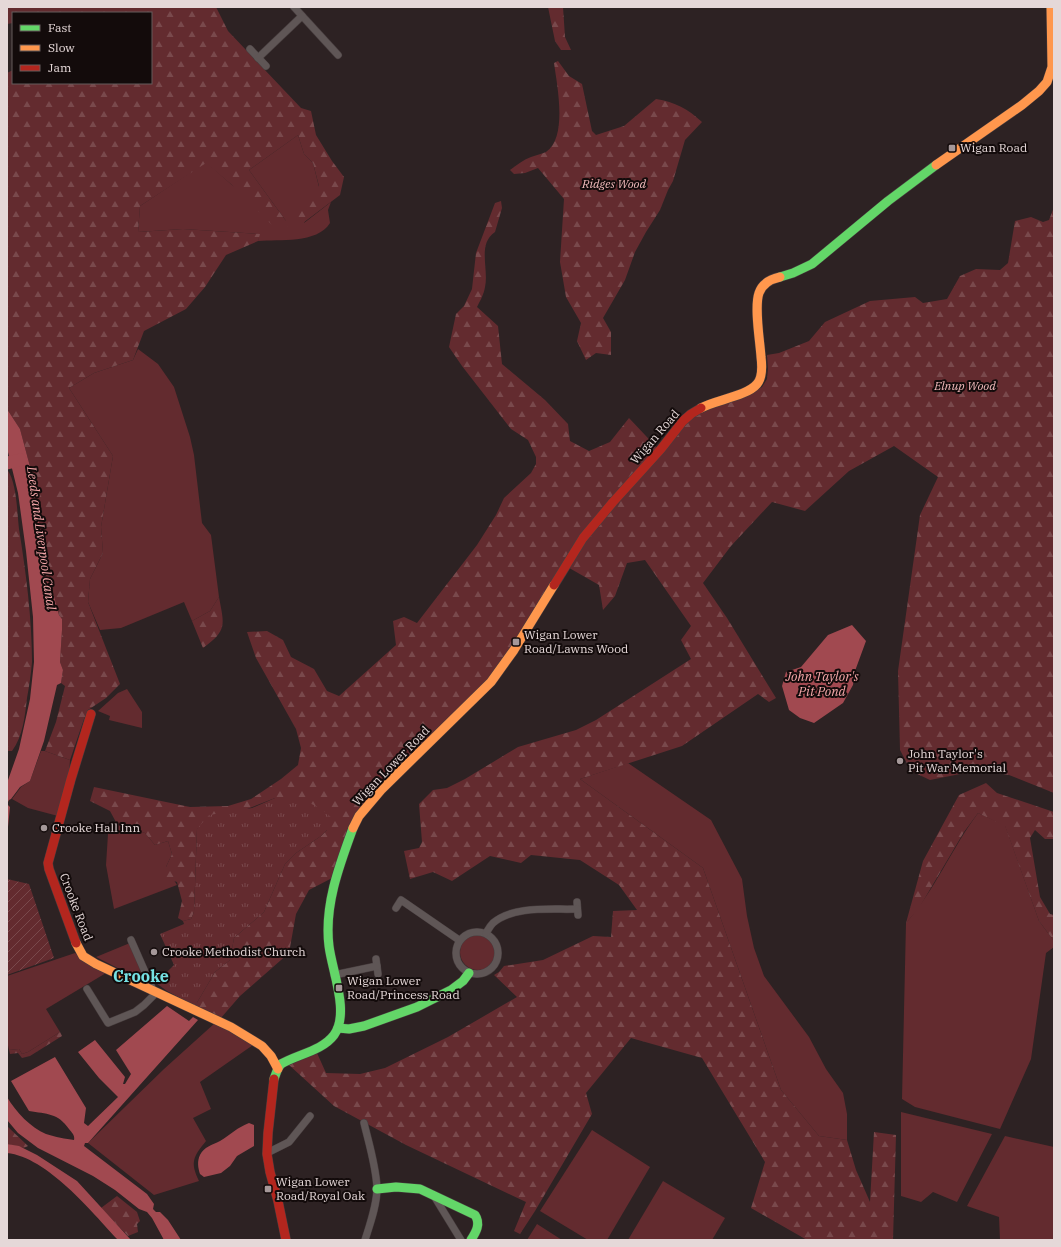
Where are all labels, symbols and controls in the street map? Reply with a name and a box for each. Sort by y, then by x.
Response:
legend [12,12,152,84]
text: Fast [48,20,72,35]
text: Slow [48,40,75,55]
text: Jam [48,60,72,75]
place label: Wigan Road [960,140,1027,155]
marker: Wigan Road [947,143,957,153]
park label: Ridges Wood [581,176,647,191]
park label: Elnup Wood [933,378,996,393]
street label: Wigan Road [627,406,682,467]
water label: Leeds and Liverpool Canal [23,464,60,611]
place label: Wigan Lower Road/Lawns Wood [524,627,628,656]
marker: Wigan Lower Road/Lawns Wood [511,637,521,647]
water label: John Taylor's Pit Pond [784,668,859,700]
street label: Wigan Lower Road [349,723,432,809]
place label: John Taylor's Pit War Memorial [908,746,1007,775]
marker: John Taylor's Pit War Memorial [895,756,905,766]
place label: Crooke Hall Inn [52,820,140,835]
marker: Crooke Hall Inn [39,823,49,833]
street label: Crooke Road [57,871,96,943]
place label: Crooke Methodist Church [162,944,306,959]
marker: Crooke Methodist Church [149,947,159,957]
district label: Crooke [113,966,169,986]
place label: Wigan Lower Road/Princess Road [347,973,460,1002]
marker: Wigan Lower Road/Princess Road [334,983,344,993]
place label: Wigan Lower Road/Royal Oak [276,1174,365,1203]
marker: Wigan Lower Road/Royal Oak [263,1184,273,1194]

